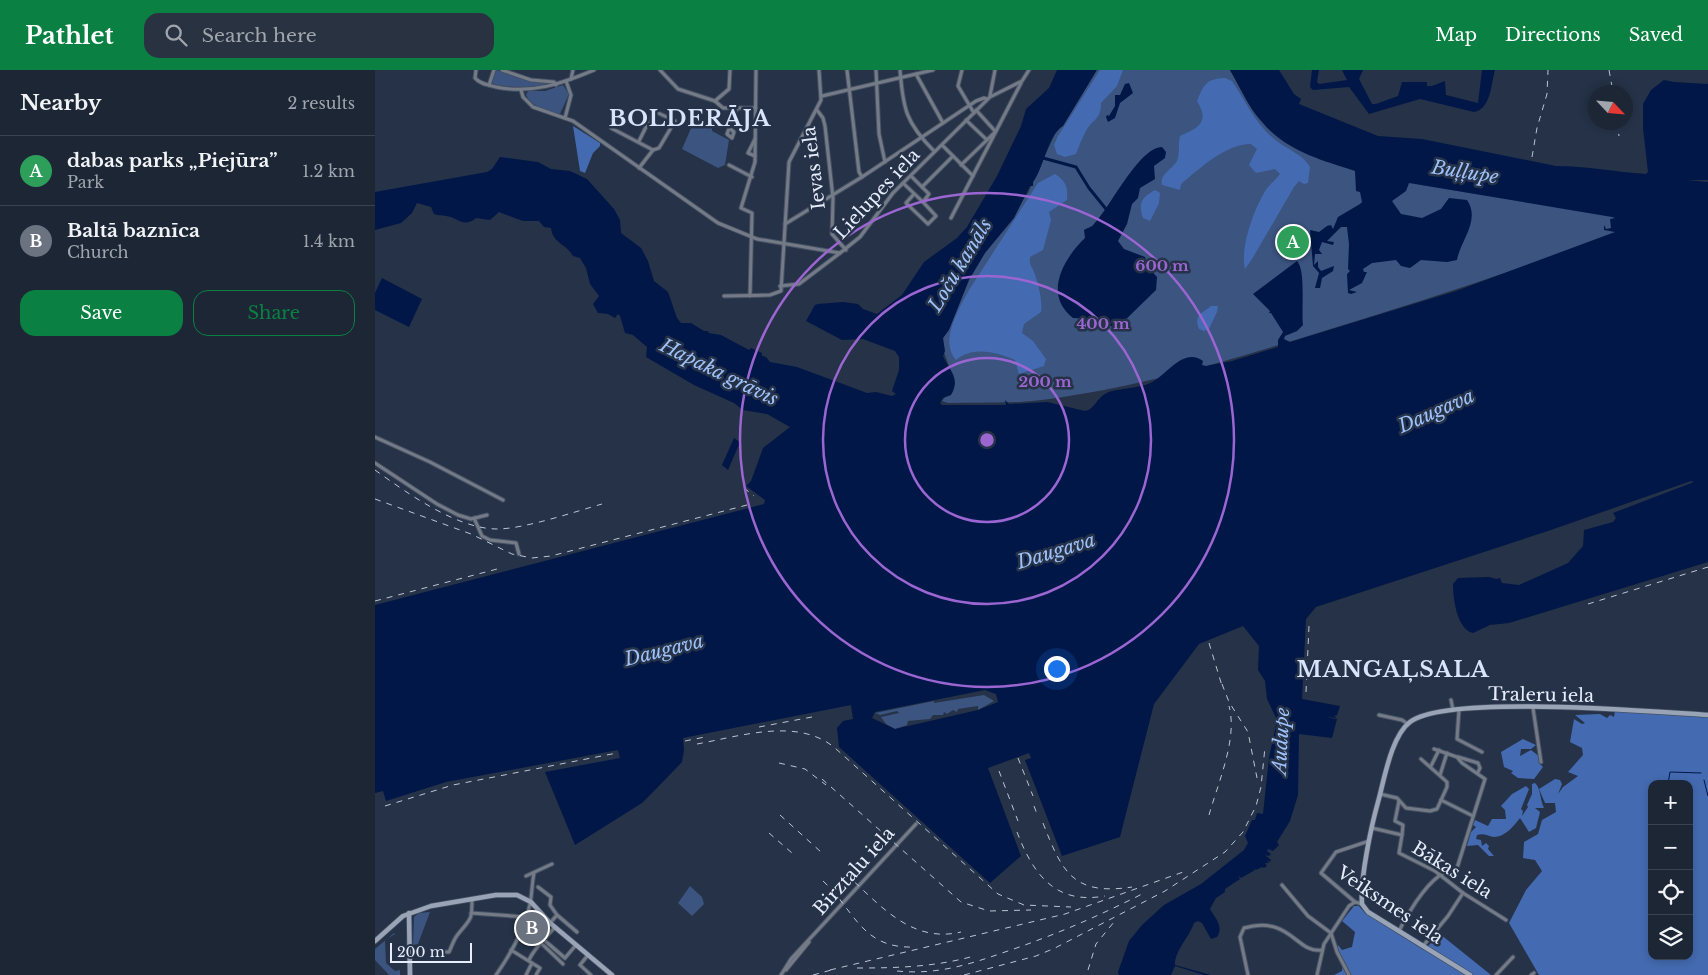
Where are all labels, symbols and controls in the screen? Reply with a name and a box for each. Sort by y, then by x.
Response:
search box [144,13,494,58]
text: Pathlet [25,21,114,50]
icon: search [162,21,190,49]
text: Search here [202,24,317,47]
text: Map [1435,24,1477,46]
text: Directions [1505,24,1601,46]
text: Saved [1629,24,1683,46]
north arrow [1588,85,1633,130]
text: Nearby [20,90,101,116]
text: 2 results [287,93,355,113]
district label: BOLDERĀJA [609,105,771,132]
street label: Ievas iela [798,125,830,211]
street label: Lielupes iela [830,144,924,244]
text: dabas parks „Piejūra” [67,149,278,172]
water label: Buļļupe [1429,155,1500,189]
text: A [30,161,42,181]
text: 1.2 km [302,161,355,181]
text: Park [67,172,104,192]
water label: Loču kanāls [923,214,997,316]
text: Baltā baznīca [67,219,200,242]
pin: A [1277,223,1309,261]
text: B [30,231,42,251]
text: 1.4 km [303,231,355,251]
text: Church [67,242,129,262]
text: 600 m [1135,256,1189,275]
button: Save [20,290,183,336]
button: Share [193,290,355,336]
text: 400 m [1076,314,1130,333]
water label: Hapaka grāvis [655,333,782,411]
text: 200 m [1019,372,1072,391]
water label: Daugava [1393,384,1478,438]
centre of rings [978,431,996,449]
water label: Daugava [1013,528,1098,574]
water label: Daugava [621,629,706,671]
your location [1044,656,1070,682]
district label: MANGAĻSALA [1296,656,1490,683]
street label: Traleru iela [1488,683,1594,707]
water label: Audupe [1268,707,1294,778]
map controls [1648,780,1693,960]
button: + [1648,780,1693,825]
street label: Birztalu iela [809,822,899,919]
button: − [1648,825,1693,870]
street label: Bākas iela [1408,837,1496,903]
street label: Veiksmes iela [1332,861,1447,949]
button: locate [1648,870,1693,915]
pin: B [516,909,548,947]
button: layers [1648,915,1693,960]
scale bar [390,940,473,963]
text: 200 m [397,943,445,961]

